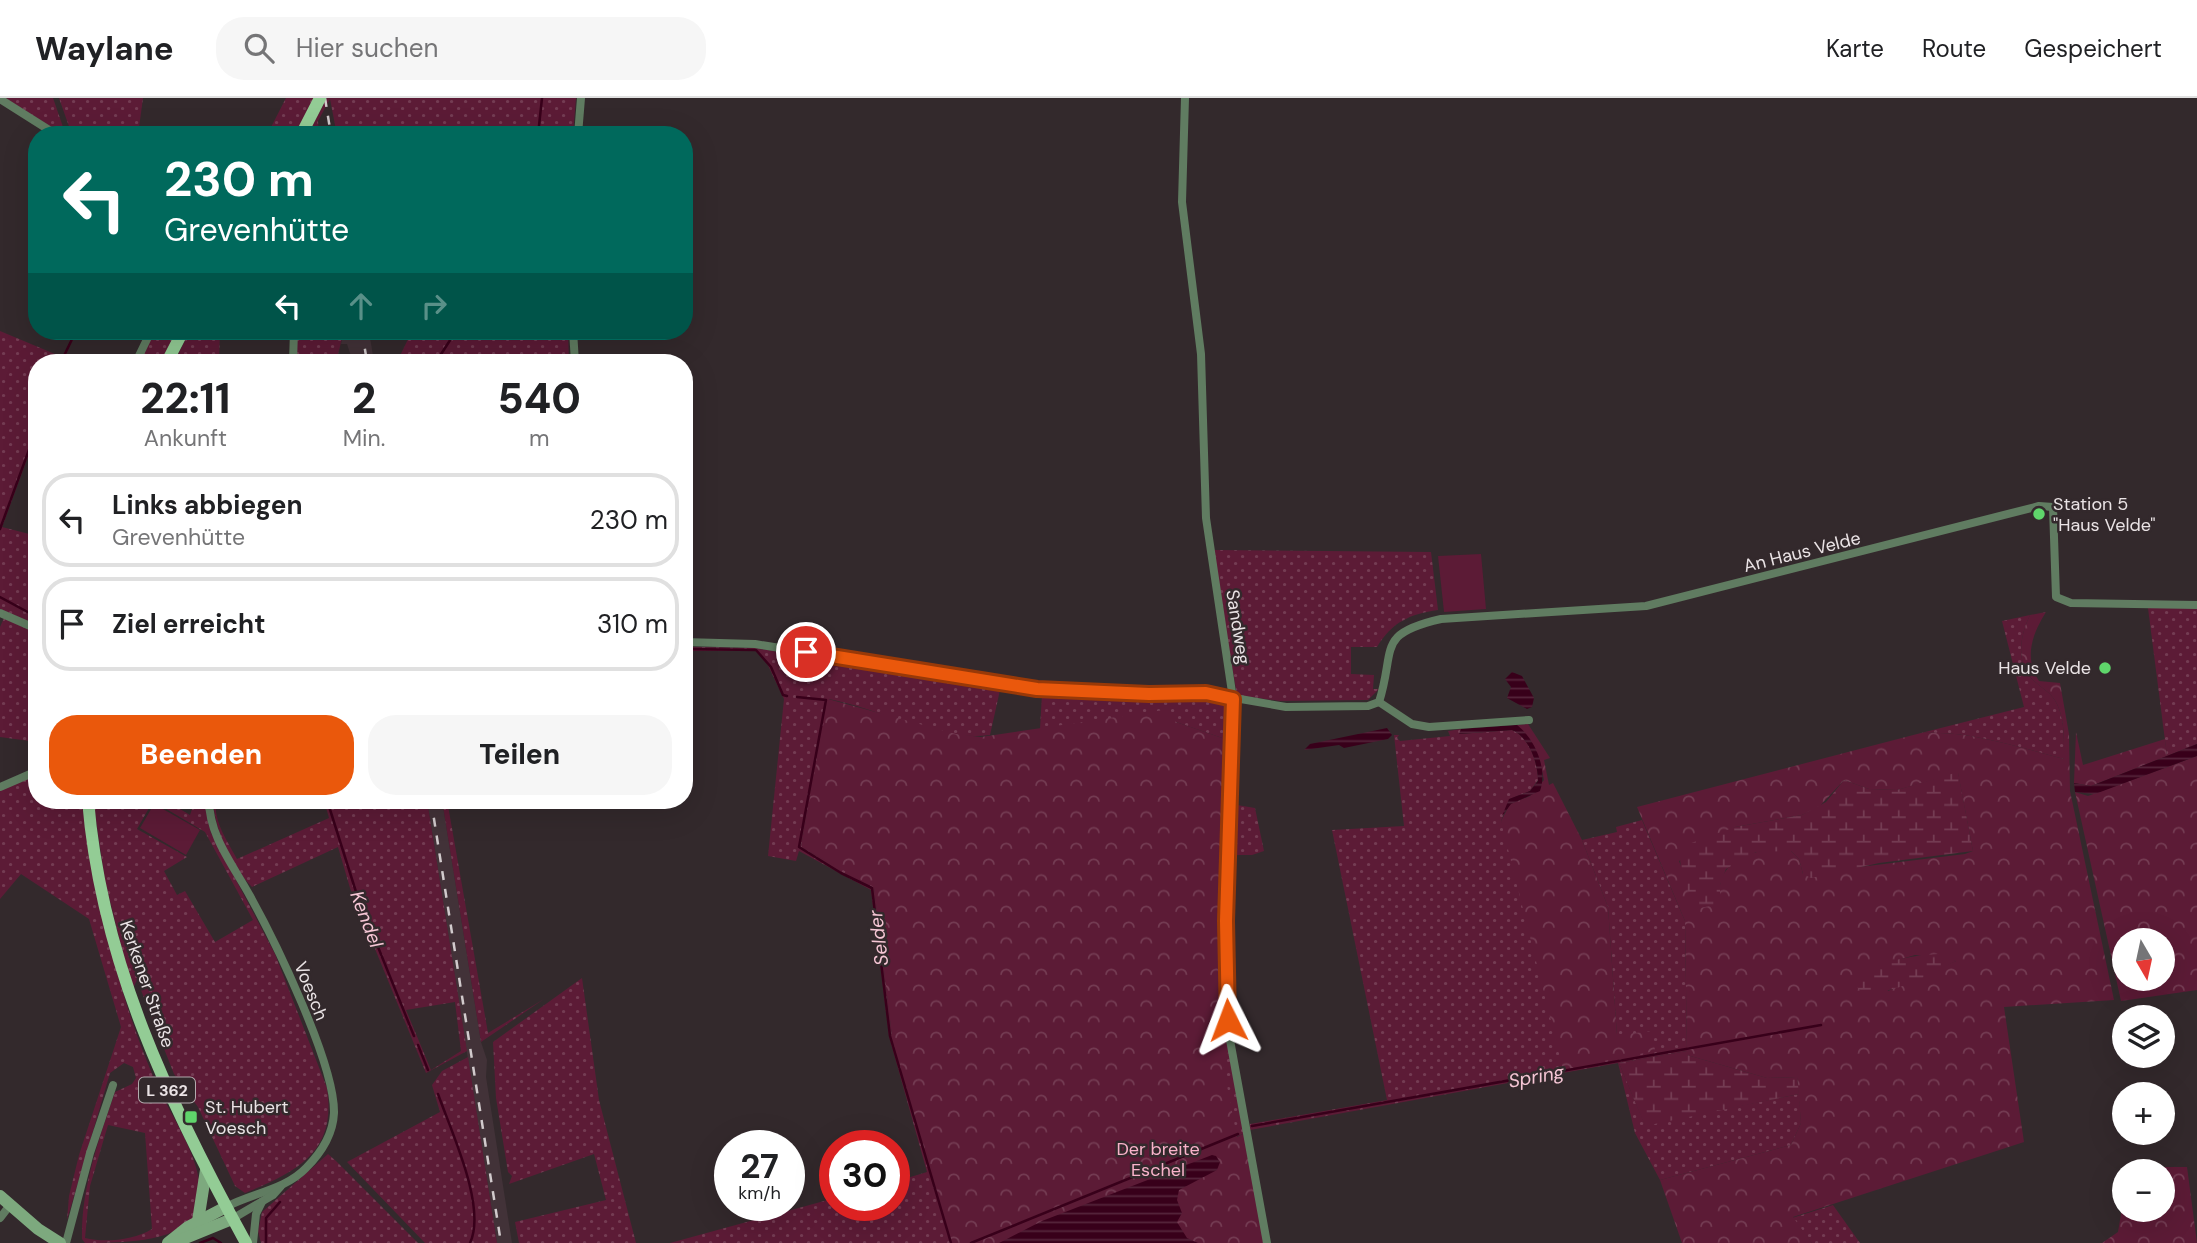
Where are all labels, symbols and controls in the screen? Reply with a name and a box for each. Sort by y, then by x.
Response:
search box [216,17,706,80]
text: Waylane [35,27,174,70]
icon: search [240,29,278,67]
text: Hier suchen [296,31,438,65]
text: Karte [1826,33,1884,64]
text: Route [1922,33,1986,64]
text: Gespeichert [2024,33,2162,64]
text: 230 m [164,147,314,211]
icon: left [49,154,140,245]
text: Grevenhütte [164,209,349,251]
icon: left [269,287,307,325]
icon: ahead [342,287,380,325]
icon: right [415,287,453,325]
text: 22:11 [140,371,231,426]
text: 2 [352,371,376,426]
text: 540 [498,371,581,426]
text: Ankunft [144,423,227,453]
text: Min. [343,423,385,453]
text: m [529,423,549,453]
text: Links abbiegen [112,488,302,522]
place label: Station 5 "Haus Velde" [2053,492,2156,537]
icon: left [53,501,91,539]
text: 230 m [590,503,668,537]
marker: Station 5 "Haus Velde" [2031,506,2047,522]
text: Grevenhütte [112,522,245,552]
street label: An Haus Velde [1741,526,1863,578]
street label: Sandweg [1220,588,1256,666]
icon: arrive [53,605,91,643]
text: Ziel erreicht [112,607,265,641]
text: 310 m [597,607,668,641]
pin [776,622,836,682]
icon: arrive [787,633,825,671]
place label: Haus Velde [1998,656,2091,680]
marker: Haus Velde [2097,660,2113,676]
button: Beenden [49,715,354,795]
button: Teilen [368,715,672,795]
water label: Kendel [344,887,389,952]
water label: Selder [863,908,894,967]
street label: Kerkener Straße [114,917,180,1051]
north arrow [2112,928,2175,990]
map controls [2112,928,2175,1222]
street label: Voesch [288,958,334,1024]
position arrow [1191,983,1265,1057]
button: layers [2112,1005,2175,1068]
water label: Spring [1506,1059,1566,1094]
road number: L 362 [139,1078,195,1102]
button: + [2112,1082,2175,1145]
place label: St. Hubert Voesch [205,1095,289,1140]
marker: St. Hubert Voesch [183,1109,199,1125]
speed limit sign: 30 [819,1130,910,1221]
park label: Der breite Eschel [1116,1137,1200,1182]
text: 27 [740,1143,779,1189]
button: − [2112,1159,2175,1222]
text: km/h [738,1181,781,1205]

